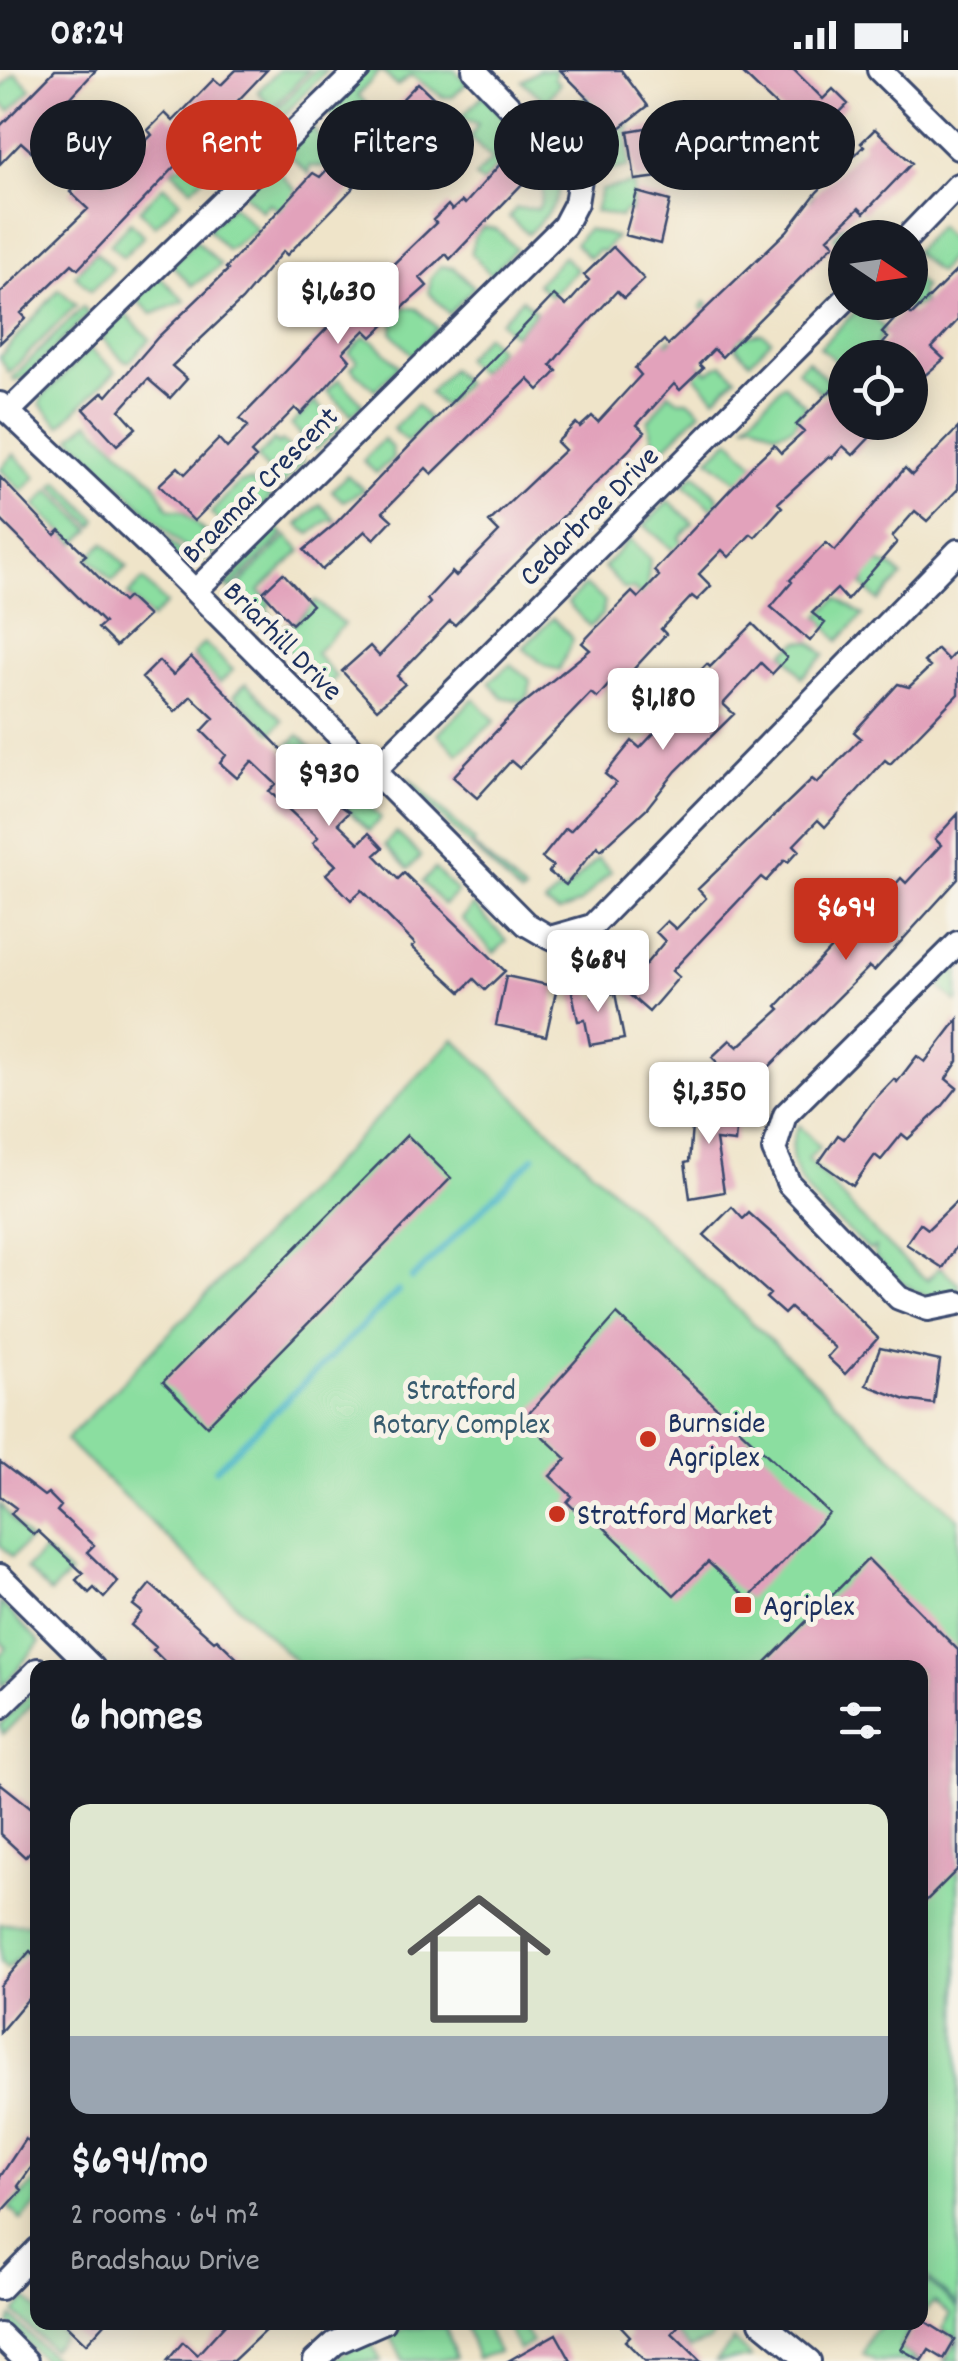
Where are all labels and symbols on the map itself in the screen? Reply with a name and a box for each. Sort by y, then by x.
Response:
north arrow [828,220,928,320]
pin: $1,630 [257,262,419,347]
street label: Braemar Crescent [174,399,351,576]
street label: Cedarbrae Drive [511,438,671,598]
street label: Briarhill Drive [211,573,351,713]
pin: $1,180 [582,668,744,753]
pin: $930 [270,744,388,829]
pin: $694 [787,878,905,963]
pin: $684 [539,930,657,1015]
pin: $1,350 [628,1062,790,1147]
park label: Stratford Rotary Complex [372,1372,550,1449]
place label: Burnside Agriplex [668,1405,766,1482]
marker: Burnside Agriplex [637,1428,659,1450]
place label: Stratford Market [577,1497,773,1540]
marker: Stratford Market [546,1503,568,1525]
place label: Agriplex [763,1588,854,1631]
marker: Agriplex [732,1594,754,1616]

